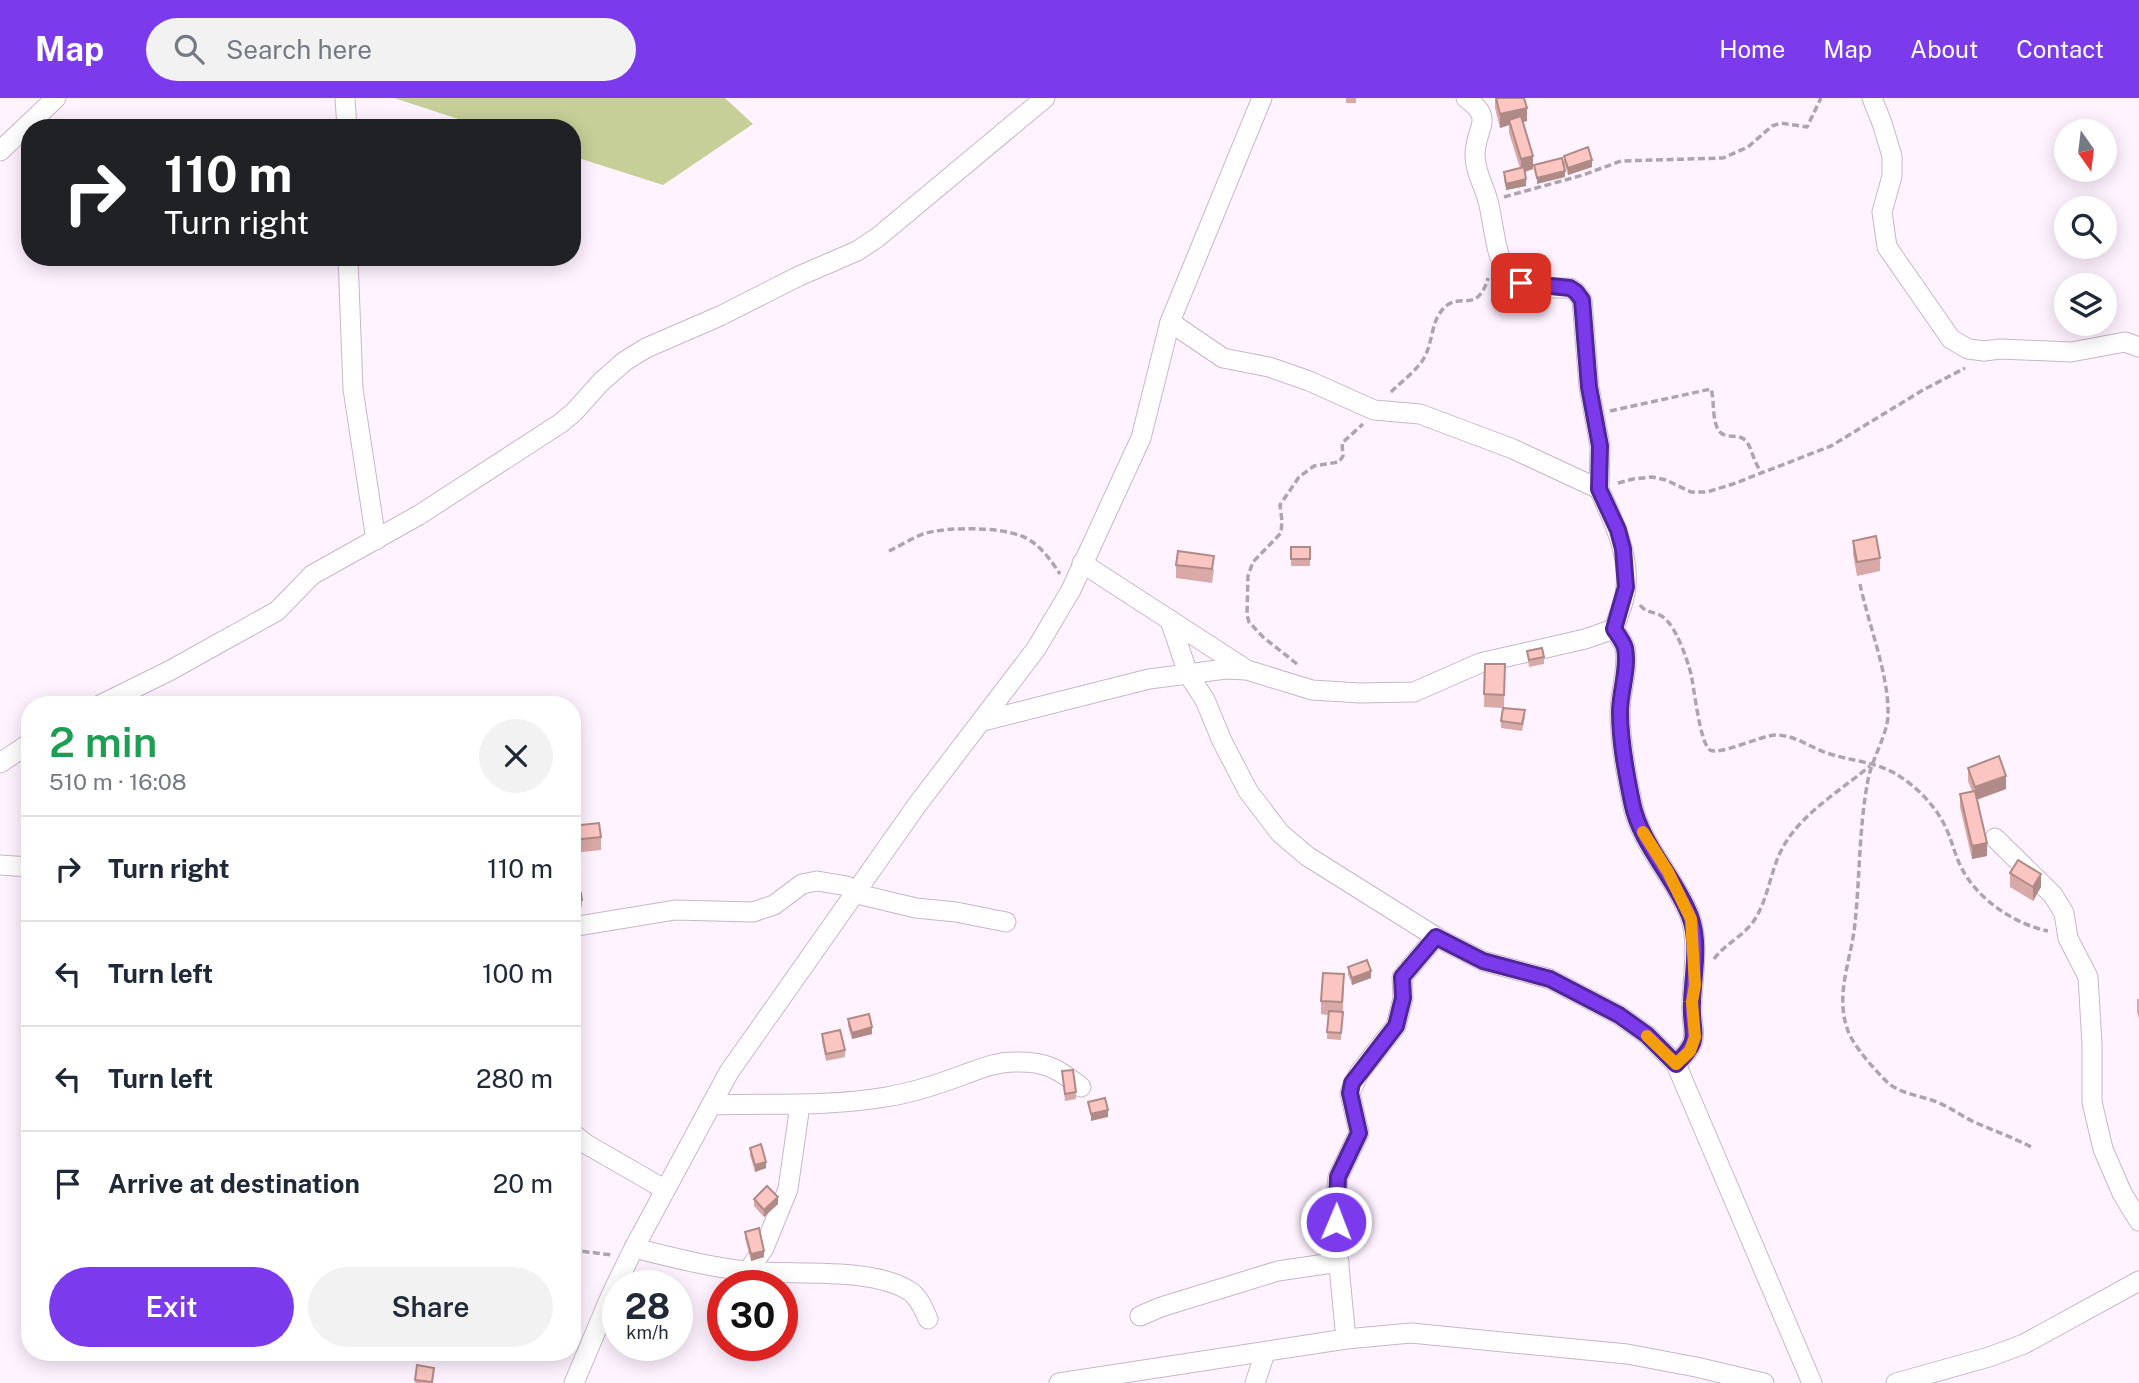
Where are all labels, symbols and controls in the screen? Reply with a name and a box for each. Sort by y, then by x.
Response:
search box [146,18,636,81]
text: Map [35,30,104,68]
icon: search [170,30,208,68]
text: Search here [226,34,372,65]
text: Home [1719,35,1785,63]
text: Map [1823,35,1872,63]
text: About [1910,35,1978,63]
text: Contact [2016,35,2104,63]
north arrow [2054,119,2118,182]
map controls [2054,119,2117,336]
text: 110 m [164,145,292,203]
icon: right [49,147,140,238]
button: search [2054,196,2117,259]
text: Turn right [164,204,309,241]
pin [1491,253,1551,313]
icon: arrive [1502,264,1540,302]
button: layers [2054,273,2117,336]
text: 2 min [49,717,157,766]
button: close [479,719,553,793]
text: 510 m · 16:08 [49,768,187,795]
icon: right [49,850,87,888]
text: Turn right [108,853,230,884]
text: 110 m [487,853,553,884]
icon: left [49,955,87,993]
text: Turn left [108,958,213,989]
text: 100 m [482,958,553,989]
icon: left [49,1060,87,1098]
text: Turn left [108,1063,213,1094]
text: 280 m [476,1063,553,1094]
icon: arrive [49,1165,87,1203]
text: Arrive at destination [108,1168,360,1199]
text: 20 m [493,1168,553,1199]
position arrow [1299,1185,1373,1259]
button: Exit [49,1267,294,1347]
button: Share [308,1267,553,1347]
speed limit sign: 30 [707,1270,798,1361]
text: 28 [625,1286,670,1327]
text: km/h [626,1322,669,1343]

